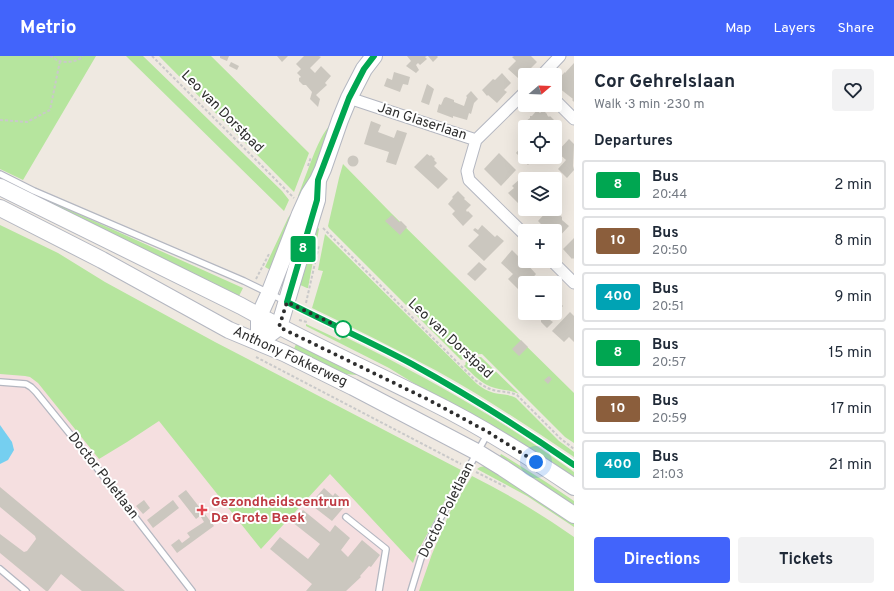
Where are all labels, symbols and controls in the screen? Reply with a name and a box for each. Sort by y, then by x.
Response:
text: Metrio [20,16,77,40]
text: Map [725,20,751,37]
text: Layers [773,20,815,37]
text: Share [837,20,874,37]
street label: Leo van Dorstpad [177,67,267,157]
north arrow [518,68,562,112]
map controls [518,68,562,320]
button: heart [832,69,874,111]
text: Cor Gehrelslaan [594,70,735,94]
text: Walk · 3 min · 230 m [594,97,705,113]
street label: Jan Glaserlaan [375,100,469,144]
button: locate [518,120,562,164]
text: Departures [594,132,673,151]
text: Bus [652,168,679,187]
button: layers [518,172,562,216]
text: 8 [614,176,622,193]
text: 2 min [834,176,872,195]
text: 20:44 [652,187,687,203]
button: + [518,224,562,268]
text: Bus [652,224,679,243]
text: 10 [611,232,625,249]
text: 8 min [834,232,872,251]
line badge: 8 [290,236,316,262]
text: 8 [299,240,307,257]
text: 20:50 [652,243,688,259]
button: − [518,276,562,320]
text: Bus [652,280,679,299]
text: 400 [604,288,632,305]
text: 9 min [835,288,872,307]
street label: Leo van Dorstpad [404,295,496,383]
text: 20:51 [652,299,684,315]
unlabelled marker [334,320,352,338]
street label: Anthony Fokkerweg [230,323,350,391]
text: Bus [652,336,679,355]
text: 8 [614,344,622,361]
text: 15 min [829,344,872,363]
text: 20:57 [652,355,686,371]
text: Bus [652,392,679,411]
text: 10 [611,400,625,417]
text: 17 min [831,400,872,419]
text: 20:59 [652,411,687,427]
street label: Doctor Poletlaan [64,429,142,523]
text: Bus [652,448,679,467]
your location [526,452,546,472]
text: 400 [604,456,632,473]
text: 21 min [829,456,872,475]
street label: Doctor Poletlaan [416,459,478,561]
text: 21:03 [652,467,684,483]
place label: Gezondheidscentrum De Grote Beek [211,494,350,527]
marker: Gezondheidscentrum De Grote Beek [196,504,208,516]
button: Directions [594,537,730,583]
button: Tickets [738,537,874,583]

